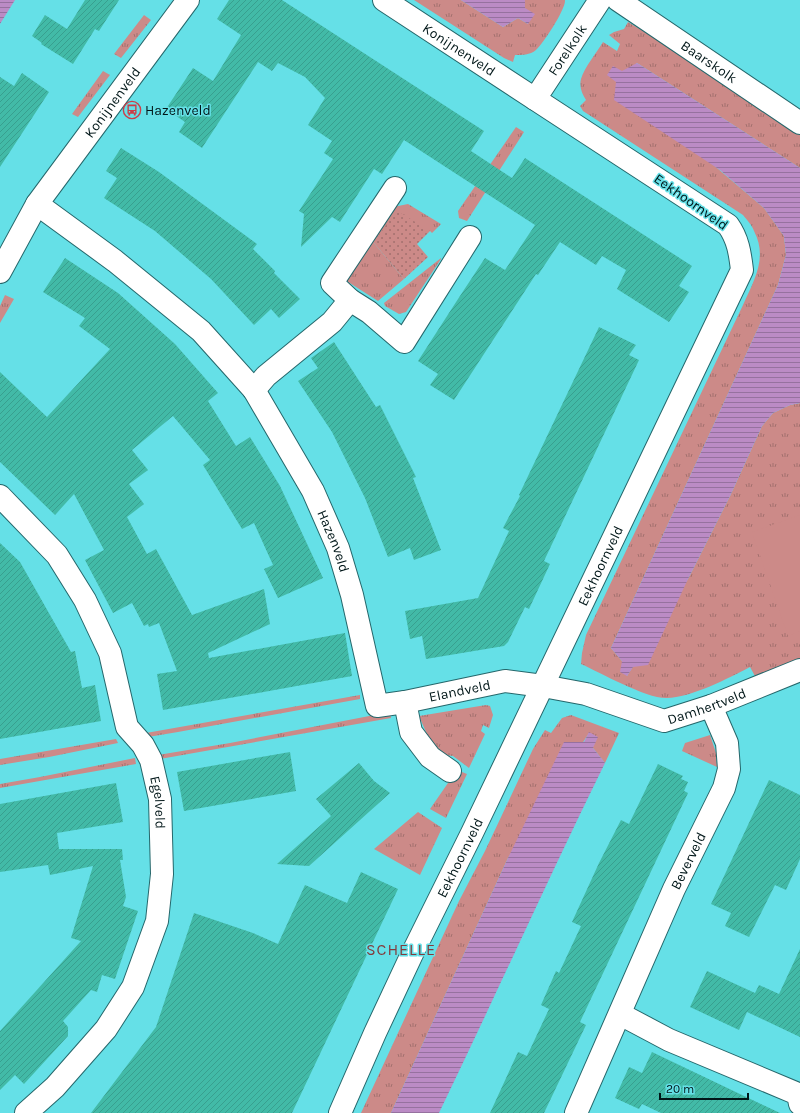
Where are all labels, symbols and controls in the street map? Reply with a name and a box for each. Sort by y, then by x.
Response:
street label: Konijnenveld [420,19,499,79]
street label: Forelkolk [544,21,590,79]
street label: Baarskolk [678,37,740,87]
street label: Konijnenveld [81,64,144,141]
bus stop icon: Hazenveld [122,100,142,120]
place label: Hazenveld [145,102,211,119]
street label: Eekhoornveld [651,170,731,234]
street label: Hazenveld [314,507,353,574]
street label: Eekhoornveld [574,523,627,609]
street label: Elandveld [427,676,492,705]
street label: Damhertveld [665,684,749,728]
street label: Egelveld [146,774,169,829]
street label: Eekhoornveld [433,815,486,900]
street label: Beverveld [667,829,709,892]
district label: SCHELLE [366,940,436,959]
scale bar [660,1075,748,1101]
text: 20 m [666,1082,694,1096]

